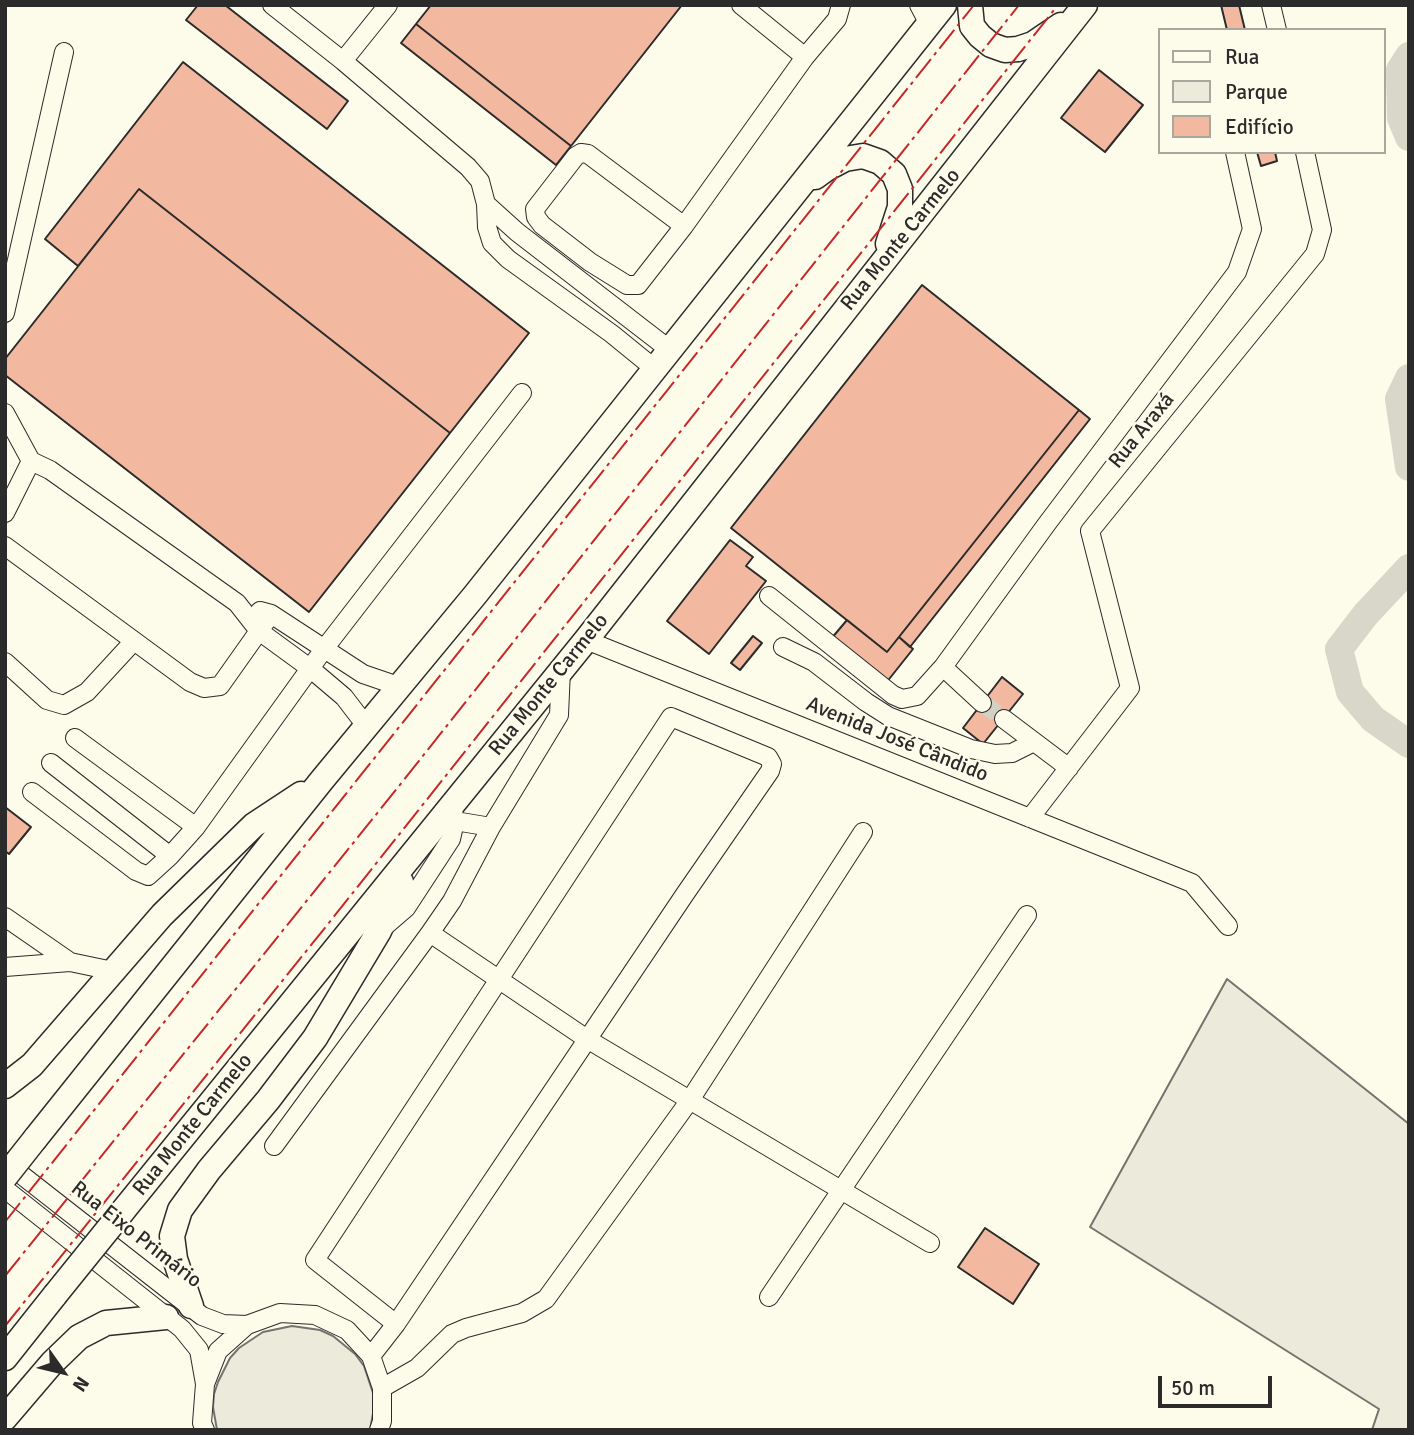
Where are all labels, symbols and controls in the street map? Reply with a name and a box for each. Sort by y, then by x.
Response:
legend [1158,28,1386,154]
text: Rua [1225,44,1259,70]
text: Parque [1225,79,1288,105]
text: Edifício [1225,114,1294,140]
street label: Rua Monte Carmelo [836,164,966,316]
street label: Rua Araxá [1104,388,1180,474]
street label: Rua Monte Carmelo [484,609,614,761]
street label: Avenida José Cândido [802,692,992,788]
street label: Rua Monte Carmelo [128,1049,258,1201]
street label: Rua Eixo Primário [66,1176,206,1294]
north arrow [28,1337,98,1407]
scale bar [1162,1362,1276,1406]
text: N [67,1372,94,1396]
text: 50 m [1171,1375,1215,1401]

